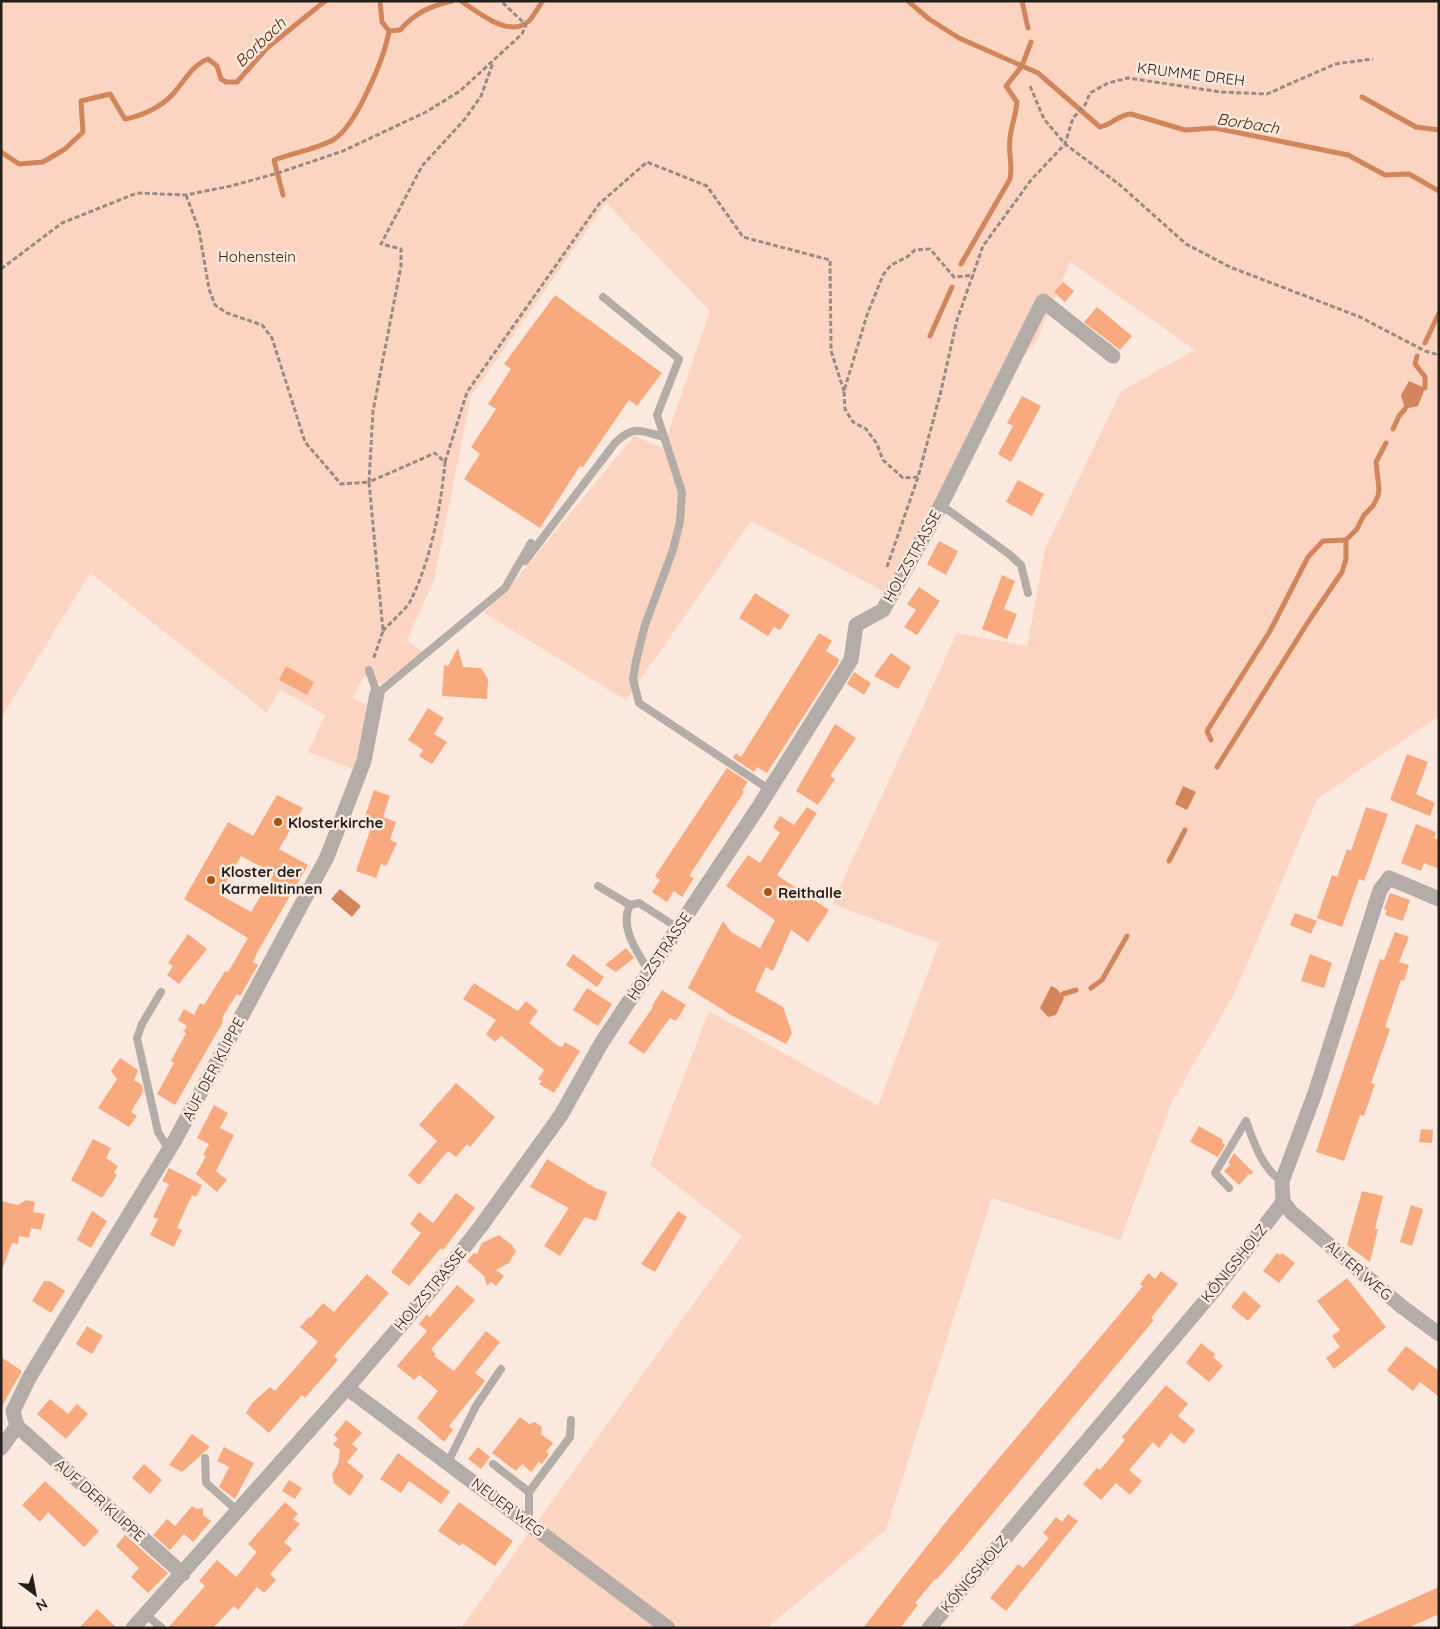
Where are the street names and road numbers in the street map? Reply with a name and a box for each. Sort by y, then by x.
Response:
street label: KRUMME DREH [1136,58,1246,90]
street label: HOLZSTRASSE [879,507,945,605]
street label: HOLZSTRASSE [622,908,696,1004]
street label: AUF DER KLIPPE [178,1014,248,1124]
street label: KÖNIGSHOLZ [1197,1220,1271,1306]
street label: ALTER WEG [1322,1236,1396,1304]
street label: HOLZSTRASSE [390,1244,470,1334]
street label: AUF DER KLIPPE [51,1455,149,1545]
street label: NEUER WEG [468,1473,548,1541]
street label: KÖNIGSHOLZ [936,1531,1012,1617]

